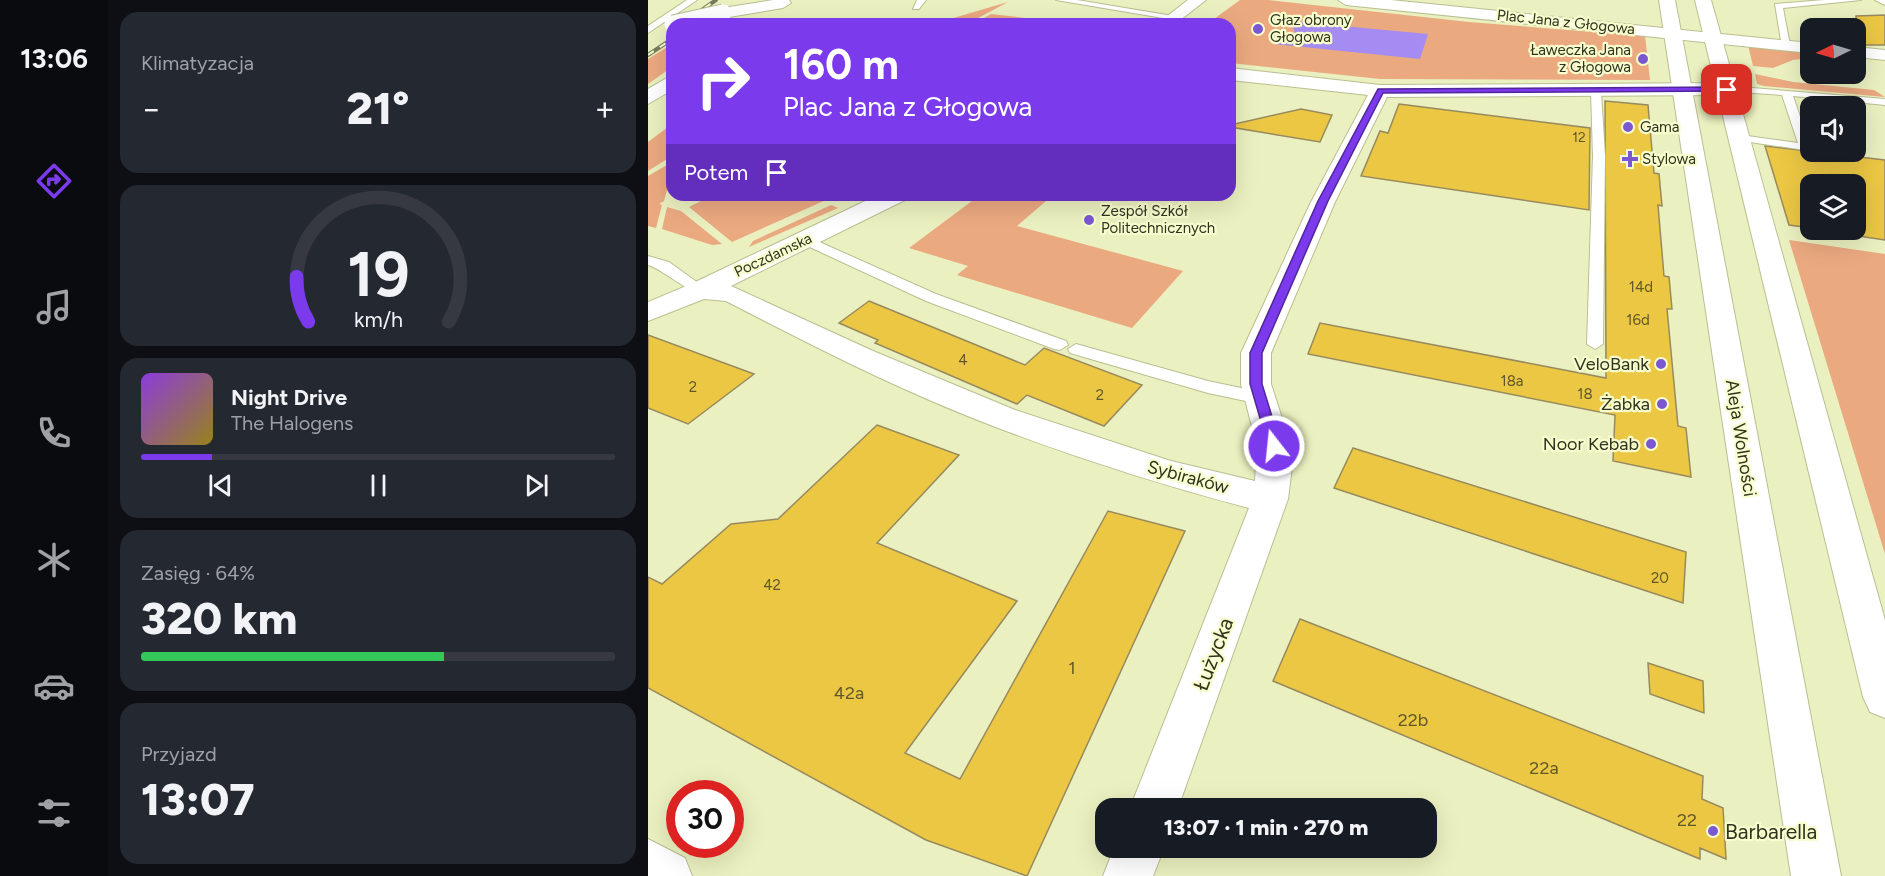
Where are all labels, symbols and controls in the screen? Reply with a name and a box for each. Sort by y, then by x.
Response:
street label: Plac Jana z Głogowa [1496,6,1636,38]
place label: Głaz obrony Głogowa [1270,11,1352,46]
north arrow [1800,18,1866,84]
map controls [1800,18,1866,240]
marker: Głaz obrony Głogowa [1251,22,1265,36]
text: 160 m [783,39,899,90]
place label: Ławeczka Jana z Głogowa [1531,41,1631,76]
text: 13:06 [20,42,88,75]
icon: right [684,42,762,120]
text: Klimatyzacja [141,51,254,75]
marker: Ławeczka Jana z Głogowa [1636,52,1650,66]
pin [1701,64,1752,115]
icon: arrive [1710,73,1743,106]
text: 21° [347,81,409,135]
text: − [141,89,162,128]
text: + [594,89,615,128]
text: Plac Jana z Głogowa [783,90,1032,123]
button: sound [1800,96,1866,162]
place label: Gama [1640,118,1679,136]
marker: Gama [1621,120,1635,134]
house number: 12 [1572,129,1586,146]
place label: Stylowa [1642,150,1696,168]
marker: Stylowa [1623,152,1637,166]
icon: arrive [760,156,793,189]
text: Potem [684,159,748,186]
icon: directions [33,160,75,202]
button: layers [1800,174,1866,240]
place label: Zespół Szkół Politechnicznych [1101,202,1215,237]
marker: Zespół Szkół Politechnicznych [1082,213,1096,227]
street label: Poczdamska [731,229,815,281]
text: 19 [347,237,409,312]
house number: 14d [1629,278,1653,296]
icon: music [33,286,75,328]
text: km/h [354,308,402,333]
house number: 16d [1626,311,1650,329]
house number: 4 [958,351,968,369]
place label: VeloBank [1574,353,1649,375]
marker: VeloBank [1654,357,1668,371]
house number: 18a [1500,372,1524,390]
house number: 2 [689,378,697,396]
street label: Aleja Wolności [1721,378,1761,498]
text: Night Drive [231,384,347,411]
house number: 18 [1577,385,1593,403]
house number: 2 [1096,386,1104,404]
place label: Żabka [1601,393,1650,415]
marker: Żabka [1655,397,1669,411]
text: The Halogens [231,411,353,435]
icon: phone [33,412,75,454]
position arrow [1242,414,1306,478]
place label: Noor Kebab [1543,433,1639,455]
marker: Noor Kebab [1644,437,1658,451]
street label: Sybiraków [1145,456,1231,498]
icon: previous [204,469,237,502]
icon: pause [362,469,395,502]
icon: next [520,469,553,502]
icon: climate [33,539,75,581]
text: Zasięg · 64% [141,561,255,585]
house number: 20 [1651,569,1669,587]
house number: 42 [763,576,781,594]
text: 320 km [141,591,298,645]
street label: Łużycka [1188,614,1238,694]
house number: 1 [1068,657,1076,679]
icon: car [33,665,75,707]
house number: 42a [834,682,864,704]
house number: 22b [1398,709,1428,731]
text: Przyjazd [141,742,217,766]
house number: 22a [1529,757,1559,779]
text: 13:07 [141,772,255,826]
speed limit sign: 30 [666,780,744,858]
icon: filters [33,792,75,834]
house number: 22 [1677,809,1697,831]
text: 13:07 · 1 min · 270 m [1164,814,1368,841]
place label: Barbarella [1725,819,1817,844]
marker: Barbarella [1706,824,1720,838]

